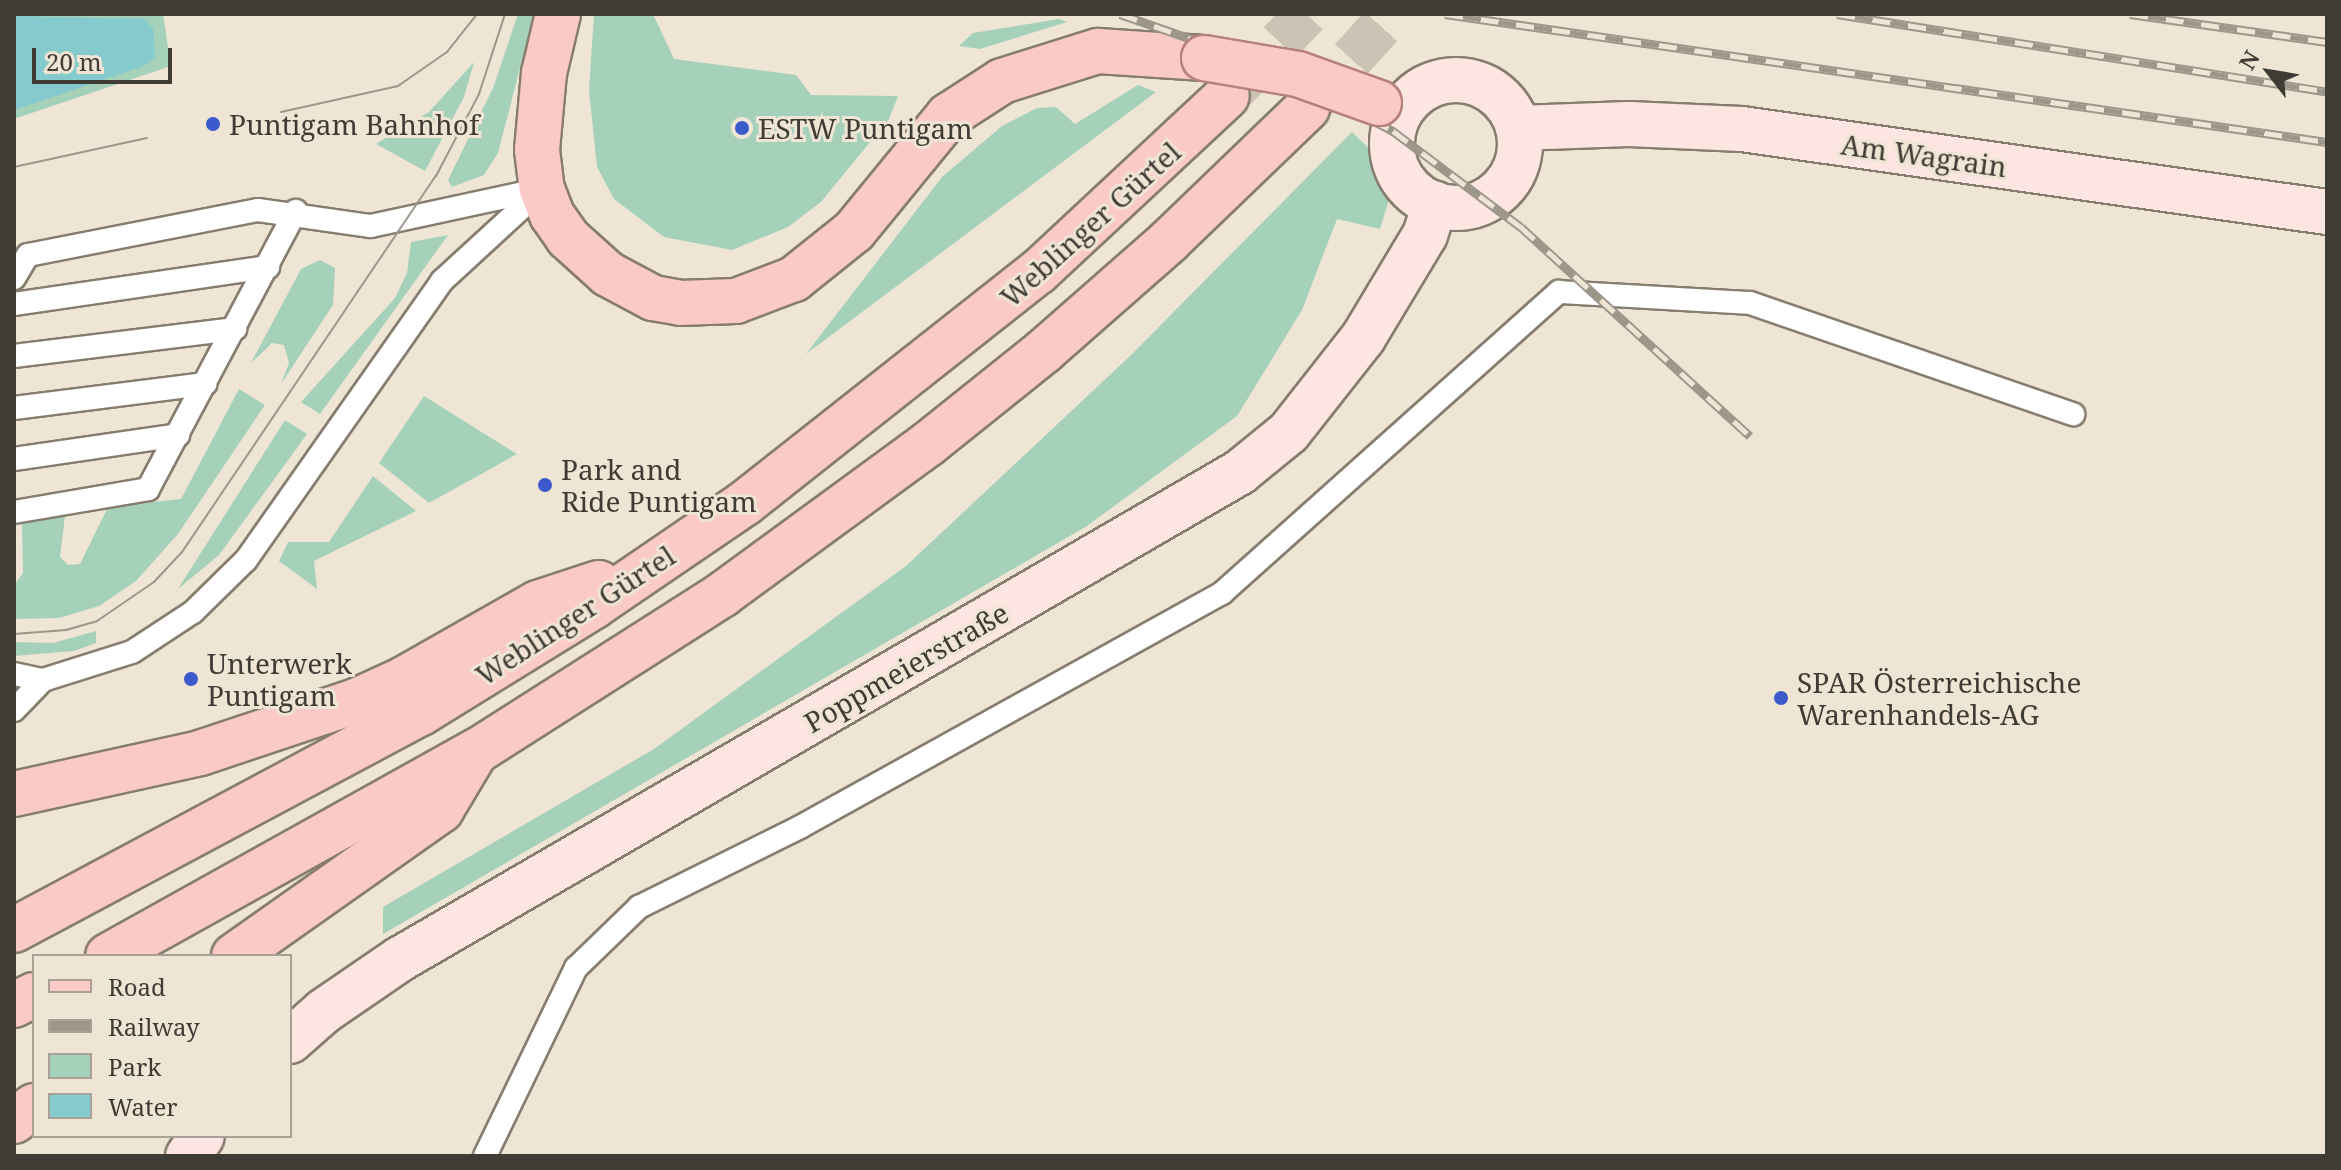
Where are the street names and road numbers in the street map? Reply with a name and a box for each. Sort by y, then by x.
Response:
street label: Am Wagrain [1839,127,2009,183]
street label: Weblinger Gürtel [993,134,1187,314]
street label: Weblinger Gürtel [469,538,681,692]
street label: Poppmeierstraße [798,595,1014,739]

